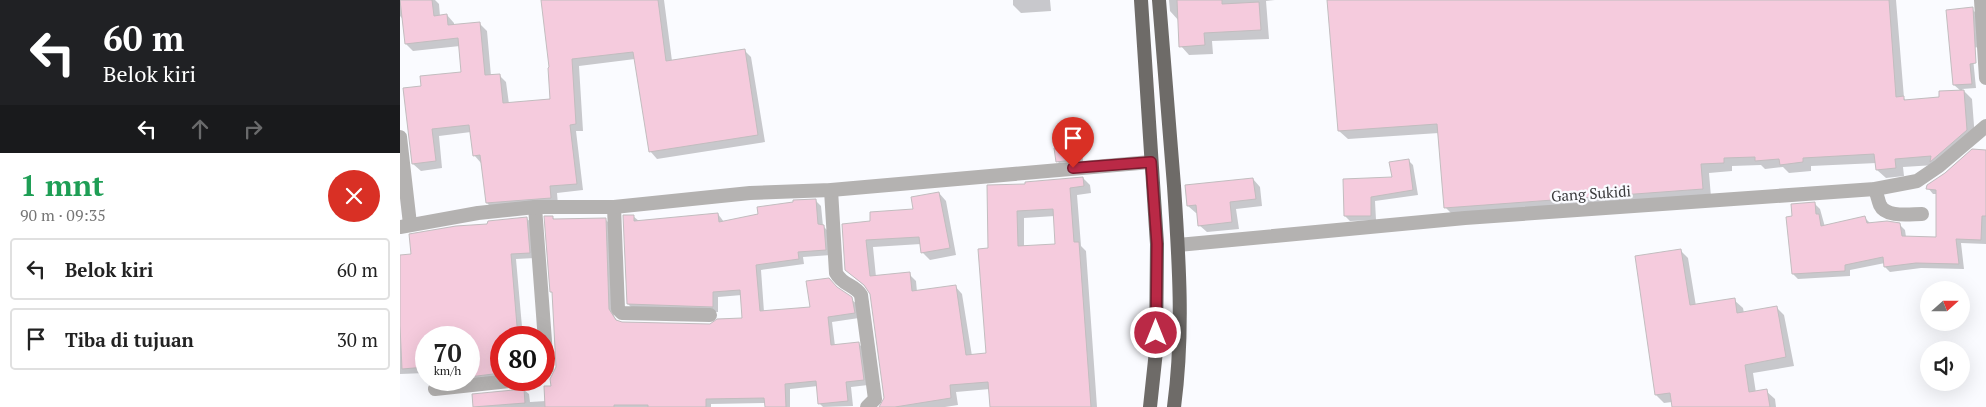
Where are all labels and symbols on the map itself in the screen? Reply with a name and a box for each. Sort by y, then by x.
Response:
pin [1052,117,1094,168]
street label: Gang Sukidi [1550,180,1632,206]
north arrow [1920,281,1970,331]
position arrow [1129,306,1181,358]
speed limit sign: 80 [490,326,555,391]

